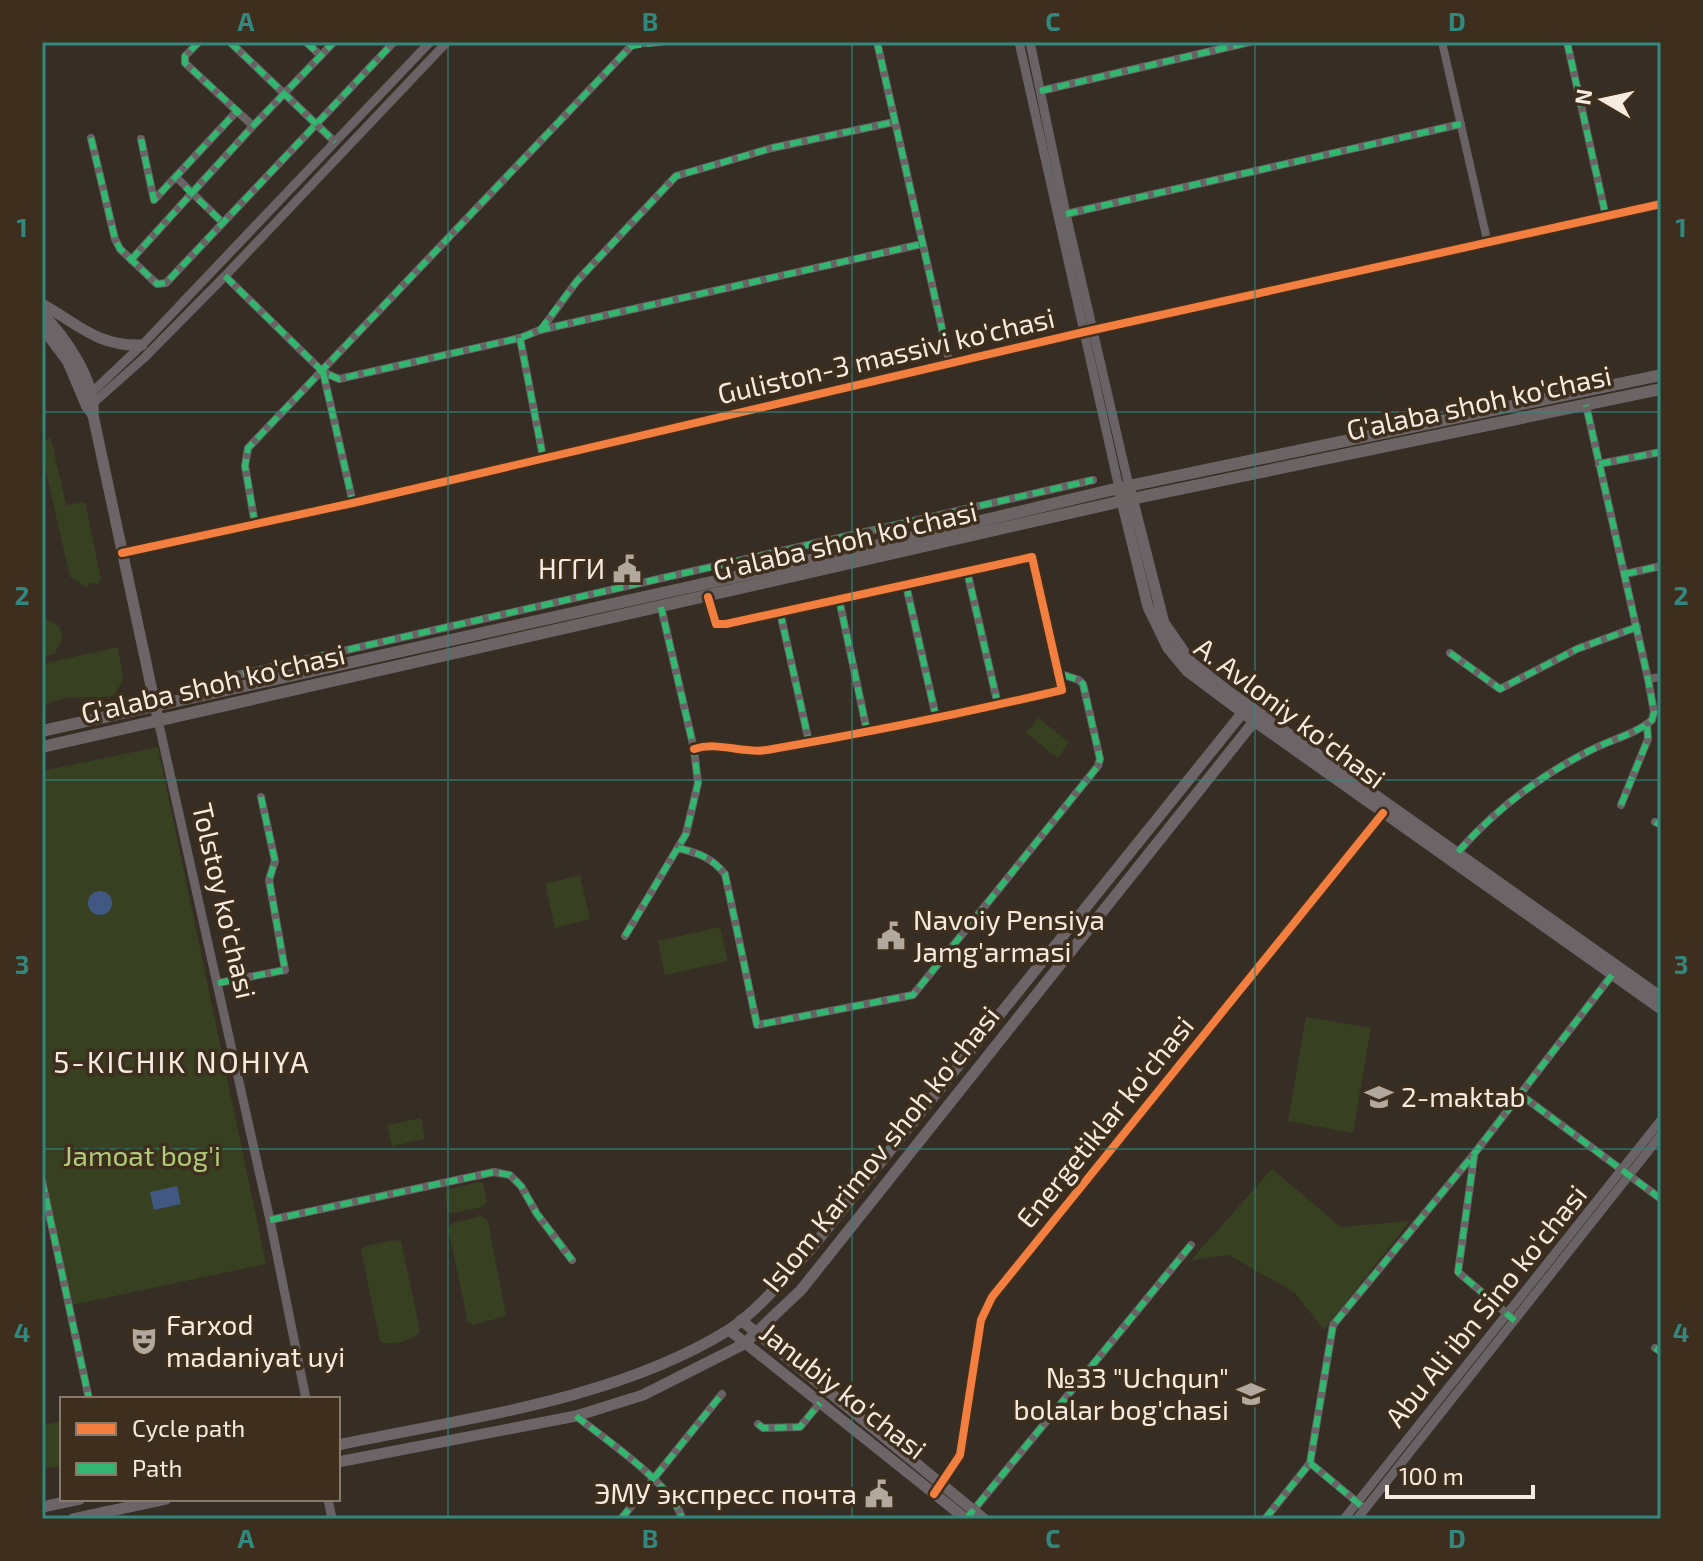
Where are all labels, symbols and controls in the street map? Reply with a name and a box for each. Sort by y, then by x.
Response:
text: A [238,5,255,36]
text: B [642,5,658,36]
text: C [1045,5,1061,36]
text: D [1448,5,1466,36]
north arrow [1563,60,1643,140]
text: N [1568,87,1596,107]
text: 1 [16,211,28,242]
text: 1 [1675,211,1687,242]
street label: Guliston-3 massivi ko'chasi [714,300,1058,410]
street label: G'alaba shoh ko'chasi [1343,357,1614,447]
street label: G'alaba shoh ko'chasi [709,493,980,587]
place label: НГГИ [538,551,605,585]
public building icon: НГГИ [612,554,642,584]
text: 2 [14,579,30,610]
text: 2 [1673,579,1689,610]
street label: A. Avloniy ko'chasi [1189,629,1393,795]
street label: G'alaba shoh ko'chasi [77,636,348,730]
street label: Tolstoy ko'chasi [186,800,264,1002]
place label: Navoiy Pensiya Jamg'armasi [913,902,1105,968]
public building icon: Navoiy Pensiya Jamg'armasi [876,921,906,951]
text: 3 [15,948,29,979]
text: 3 [1674,948,1688,979]
street label: Islom Karimov shoh ko'chasi [755,999,1006,1298]
street label: Energetiklar ko'chasi [1009,1009,1200,1234]
district label: 5-KICHIK NOHIYA [53,1043,311,1079]
place label: 2-maktab [1401,1079,1525,1113]
school or university icon: 2-maktab [1364,1082,1394,1112]
park label: Jamoat bog'i [63,1138,221,1172]
street label: Abu Ali ibn Sino ko'chasi [1377,1178,1593,1433]
place label: Farxod madaniyat uyi [166,1307,345,1373]
street label: Janubiy ko'chasi [754,1315,933,1466]
text: 4 [14,1316,30,1347]
text: 4 [1673,1316,1689,1347]
theatre icon: Farxod madaniyat uyi [129,1326,159,1356]
place label: №33 "Uchqun" bolalar bog'chasi [1014,1360,1229,1426]
school or university icon: №33 "Uchqun" bolalar bog'chasi [1236,1379,1266,1409]
legend [60,1397,340,1501]
text: Cycle path [132,1413,245,1442]
scale bar [1387,1449,1533,1499]
text: Path [132,1453,182,1482]
text: 100 m [1399,1461,1464,1490]
place label: ЭМУ экспресс почта [594,1476,857,1510]
public building icon: ЭМУ экспресс почта [864,1479,894,1509]
text: A [238,1522,255,1553]
text: B [642,1522,658,1553]
text: C [1045,1522,1061,1553]
text: D [1448,1522,1466,1553]

